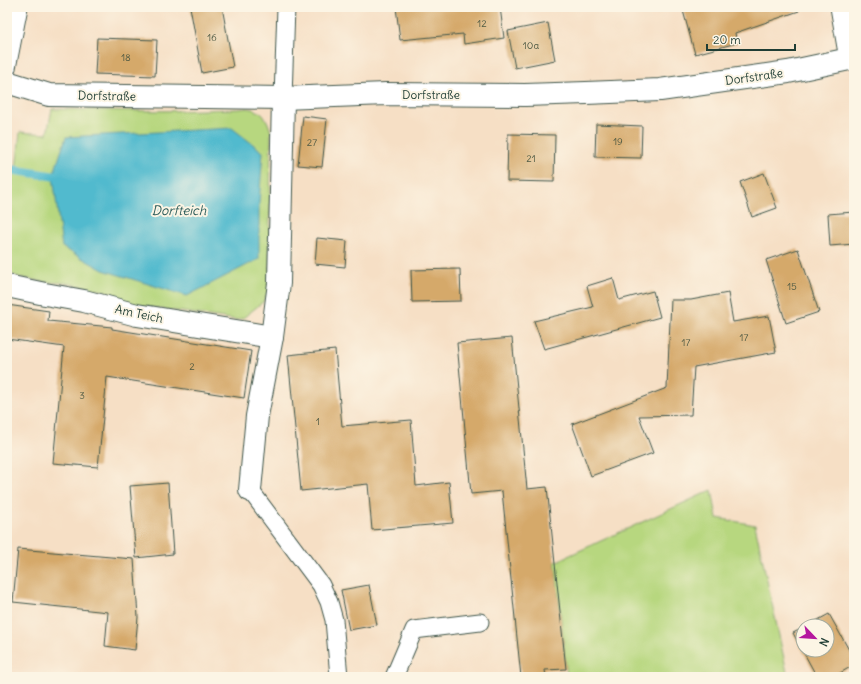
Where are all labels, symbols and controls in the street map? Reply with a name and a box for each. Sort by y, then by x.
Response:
house number: 12 [477,17,487,30]
scale bar [707,26,795,52]
house number: 16 [207,31,217,44]
text: 20 m [713,32,741,47]
house number: 10a [523,39,539,52]
house number: 18 [121,51,131,64]
street label: Dorfstraße [724,65,784,88]
street label: Dorfstraße [78,87,136,104]
street label: Dorfstraße [402,87,460,102]
house number: 19 [613,135,623,148]
house number: 27 [307,136,317,149]
house number: 21 [526,152,536,165]
water label: Dorfteich [152,202,207,219]
house number: 15 [787,280,797,293]
street label: Am Teich [114,301,165,326]
house number: 17 [740,331,749,344]
house number: 17 [682,336,691,349]
house number: 2 [189,360,195,373]
house number: 3 [79,389,85,402]
house number: 1 [316,415,320,428]
north arrow [795,618,835,658]
text: N [816,636,832,649]

